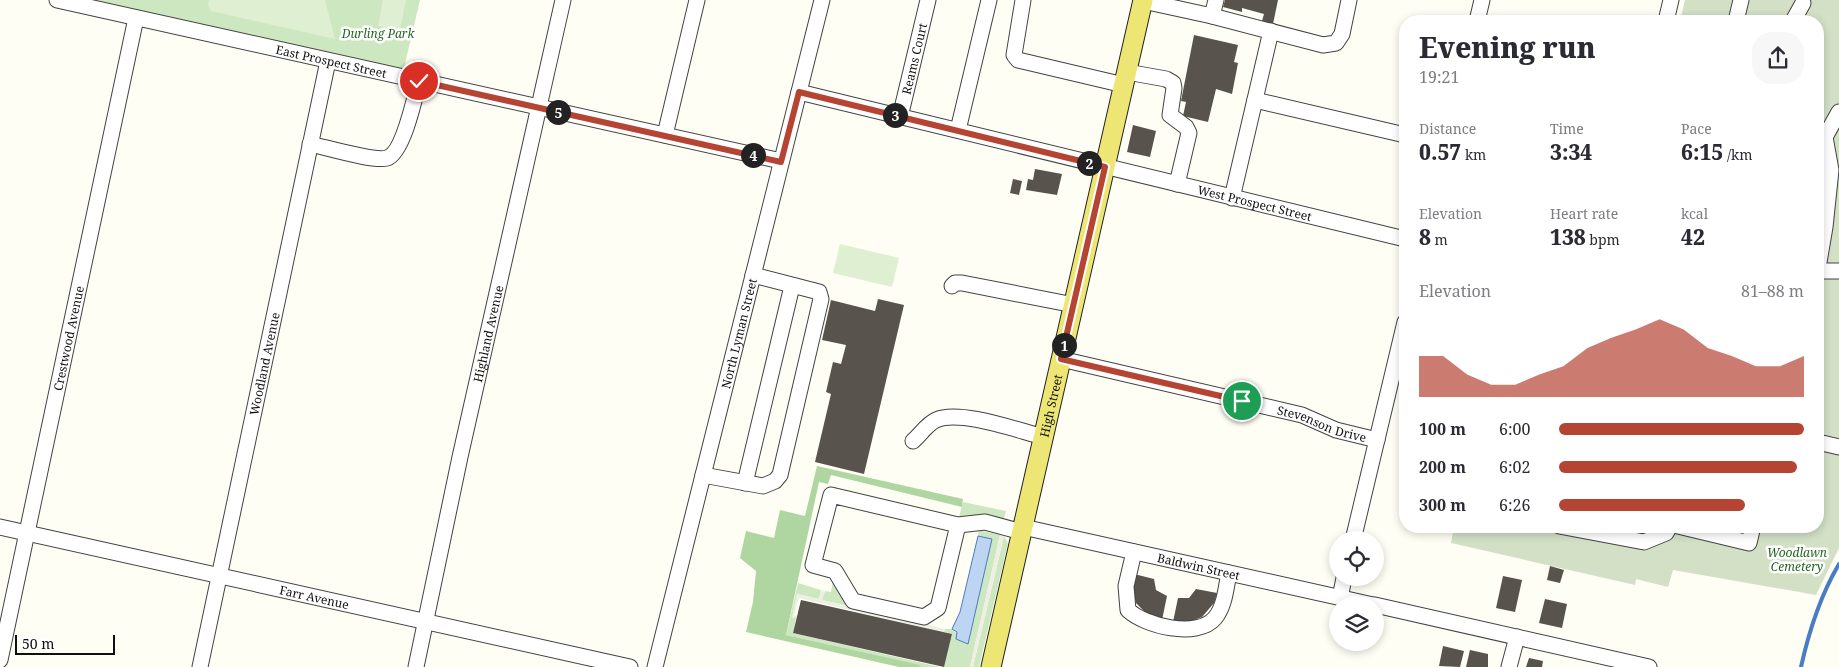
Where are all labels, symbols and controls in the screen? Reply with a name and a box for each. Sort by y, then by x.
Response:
street label: Reams Court [897,21,931,96]
park label: Durling Park [341,25,415,42]
text: Evening run [1419,28,1596,66]
button: share [1752,32,1804,84]
street label: East Prospect Street [274,40,388,82]
pin [398,60,440,102]
text: 19:21 [1419,66,1459,88]
icon: check [405,67,433,95]
pin: 5 [546,100,570,124]
pin: 3 [882,102,908,128]
text: 5 [555,103,562,122]
text: 3 [892,106,899,125]
text: Distance [1419,119,1476,138]
text: Time [1550,119,1584,138]
text: Pace [1681,119,1712,138]
text: 0.57 [1419,138,1461,166]
text: 3:34 [1550,138,1592,166]
text: 6:15 [1681,138,1723,166]
pin: 4 [740,142,766,168]
text: km [1461,145,1486,164]
text: /km [1723,145,1752,164]
text: 4 [750,146,757,165]
pin: 2 [1076,150,1102,176]
text: 2 [1086,154,1093,173]
street label: West Prospect Street [1196,181,1314,225]
text: Elevation [1419,204,1482,223]
text: Heart rate [1550,204,1618,223]
text: kcal [1681,204,1708,223]
text: 8 [1419,223,1431,251]
text: 138 [1550,223,1586,251]
text: 42 [1681,223,1705,251]
text: m [1431,230,1448,249]
text: bpm [1586,230,1620,249]
street label: North Lyman Street [717,276,761,390]
text: Elevation [1419,280,1491,302]
text: 81–88 m [1741,280,1804,302]
street label: Highland Avenue [469,283,507,384]
street label: Crestwood Avenue [49,284,88,392]
street label: Woodland Avenue [245,311,283,417]
pin: 1 [1052,332,1076,358]
text: 1 [1061,336,1068,355]
street label: High Street [1035,373,1066,439]
pin [1221,380,1263,422]
icon: arrive [1228,387,1256,415]
street label: Stevenson Drive [1276,401,1368,446]
text: 100 m [1419,418,1466,440]
text: 6:00 [1499,418,1530,440]
text: 200 m [1419,456,1466,478]
text: 6:02 [1499,456,1530,478]
text: 300 m [1419,494,1466,516]
text: 6:26 [1499,494,1530,516]
map controls [1329,531,1384,651]
button: locate [1329,531,1384,586]
park label: Woodlawn Cemetery [1767,544,1827,575]
street label: Baldwin Street [1156,549,1242,584]
street label: Farr Avenue [278,581,351,613]
button: layers [1329,596,1384,651]
scale bar [15,632,115,655]
text: 50 m [22,634,55,653]

